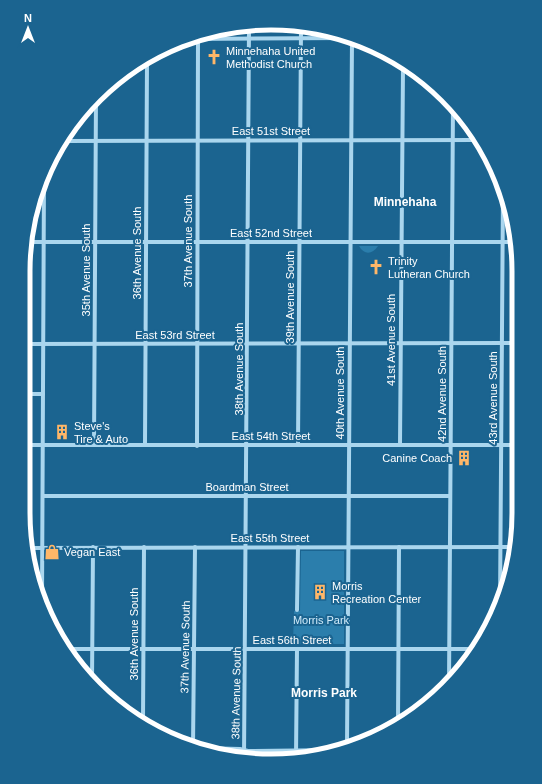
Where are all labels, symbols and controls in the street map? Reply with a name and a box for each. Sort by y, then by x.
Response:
north arrow [8,8,48,48]
text: N [24,12,32,24]
place label: Minnehaha United Methodist Church [226,45,315,70]
church icon: Minnehaha United Methodist Church [205,48,223,66]
street label: East 51st Street [232,125,310,137]
street label: 37th Avenue South [182,195,194,287]
district label: Minnehaha [374,195,437,209]
street label: 36th Avenue South [131,207,143,299]
street label: 35th Avenue South [80,224,92,316]
street label: East 52nd Street [230,227,312,239]
street label: 39th Avenue South [284,251,296,343]
place label: Trinity Lutheran Church [388,255,470,280]
church icon: Trinity Lutheran Church [367,258,385,276]
street label: 41st Avenue South [385,294,397,386]
street label: 38th Avenue South [233,323,245,415]
street label: East 53rd Street [135,329,215,341]
street label: 42nd Avenue South [436,346,448,442]
street label: 40th Avenue South [334,347,346,439]
street label: 43rd Avenue South [487,351,499,445]
place label: Steve's Tire & Auto [74,420,128,445]
building icon: Steve's Tire & Auto [53,423,71,441]
street label: East 54th Street [232,430,310,442]
building icon: Canine Coach [455,449,473,467]
place label: Canine Coach [382,452,452,464]
street label: Boardman Street [205,481,289,493]
street label: East 55th Street [231,532,309,544]
shop icon: Vegan East [43,543,61,561]
place label: Vegan East [64,546,120,558]
place label: Morris Recreation Center [332,580,422,605]
building icon: Morris Recreation Center [311,583,329,601]
street label: 36th Avenue South [128,588,140,680]
street label: 37th Avenue South [178,601,192,693]
park label: Morris Park [293,614,350,626]
street label: East 56th Street [253,634,331,646]
street label: 38th Avenue South [229,647,243,739]
district label: Morris Park [291,686,357,700]

